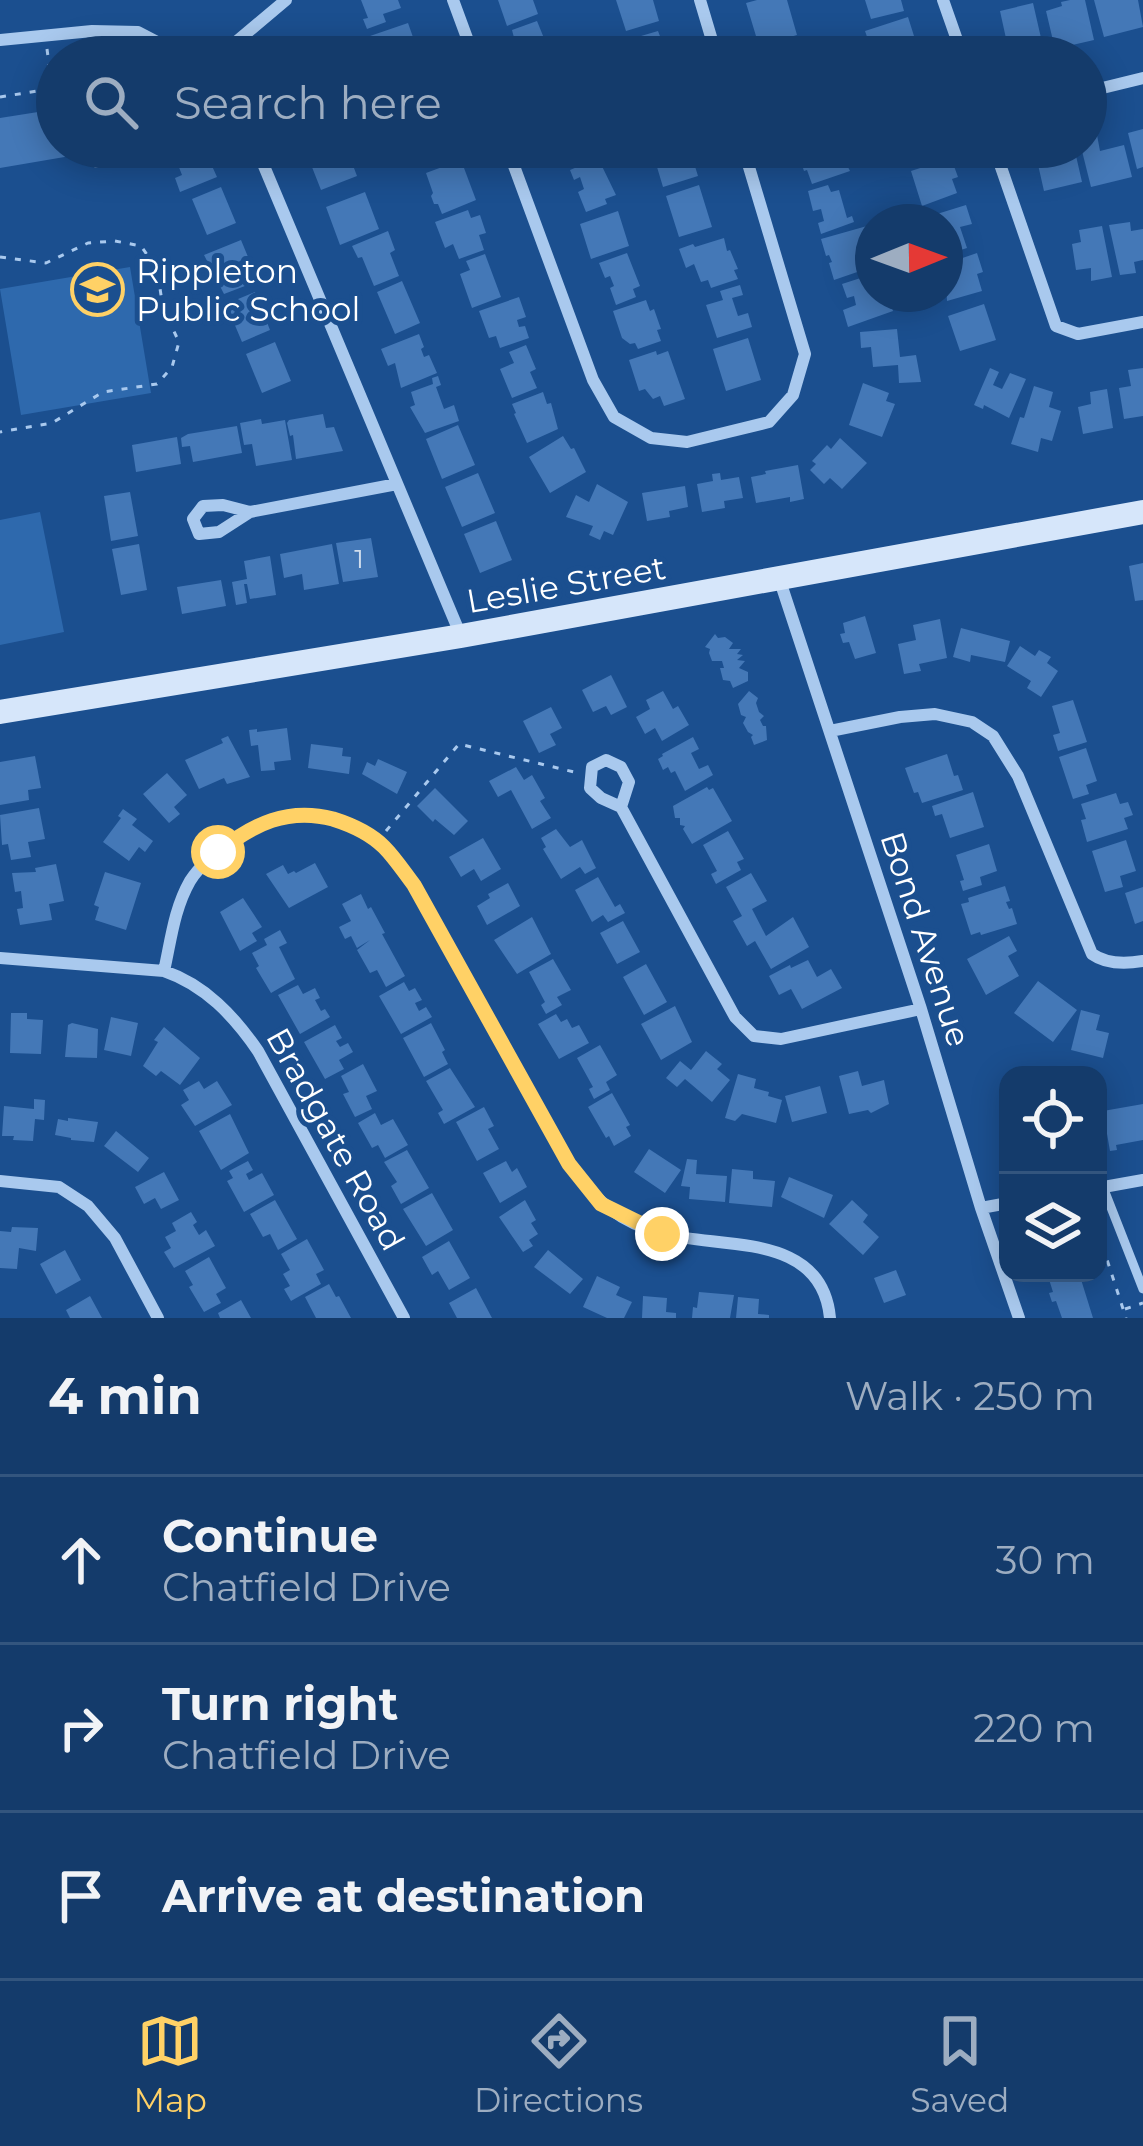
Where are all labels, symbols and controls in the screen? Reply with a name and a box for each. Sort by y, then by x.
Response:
search box [36,36,1107,168]
icon: search [78,69,144,135]
text: Search here [174,75,442,130]
north arrow [855,204,963,312]
place label: Rippleton Public School [136,251,360,329]
school or university icon: Rippleton Public School [69,262,125,318]
house number: 1 [354,542,364,575]
street label: Leslie Street [463,547,669,621]
route start [191,825,245,879]
street label: Bond Avenue [872,827,980,1051]
street label: Bradgate Road [258,1021,414,1257]
map controls [999,1066,1107,1282]
button: locate [999,1066,1107,1174]
button: layers [999,1174,1107,1282]
route end [635,1207,689,1261]
text: 4 min [48,1365,202,1427]
text: Walk · 250 m [845,1372,1095,1420]
text: Continue [162,1508,378,1563]
icon: ahead [48,1527,114,1593]
text: 30 m [996,1536,1095,1584]
text: Chatfield Drive [162,1563,451,1611]
text: Turn right [162,1676,398,1731]
icon: right [48,1695,114,1761]
text: 220 m [973,1704,1095,1752]
text: Chatfield Drive [162,1731,451,1779]
icon: arrive [48,1863,114,1929]
text: Arrive at destination [162,1868,645,1923]
tab: Map [134,2008,207,2120]
tab: Directions [474,2008,643,2120]
tab: Saved [910,2008,1009,2120]

